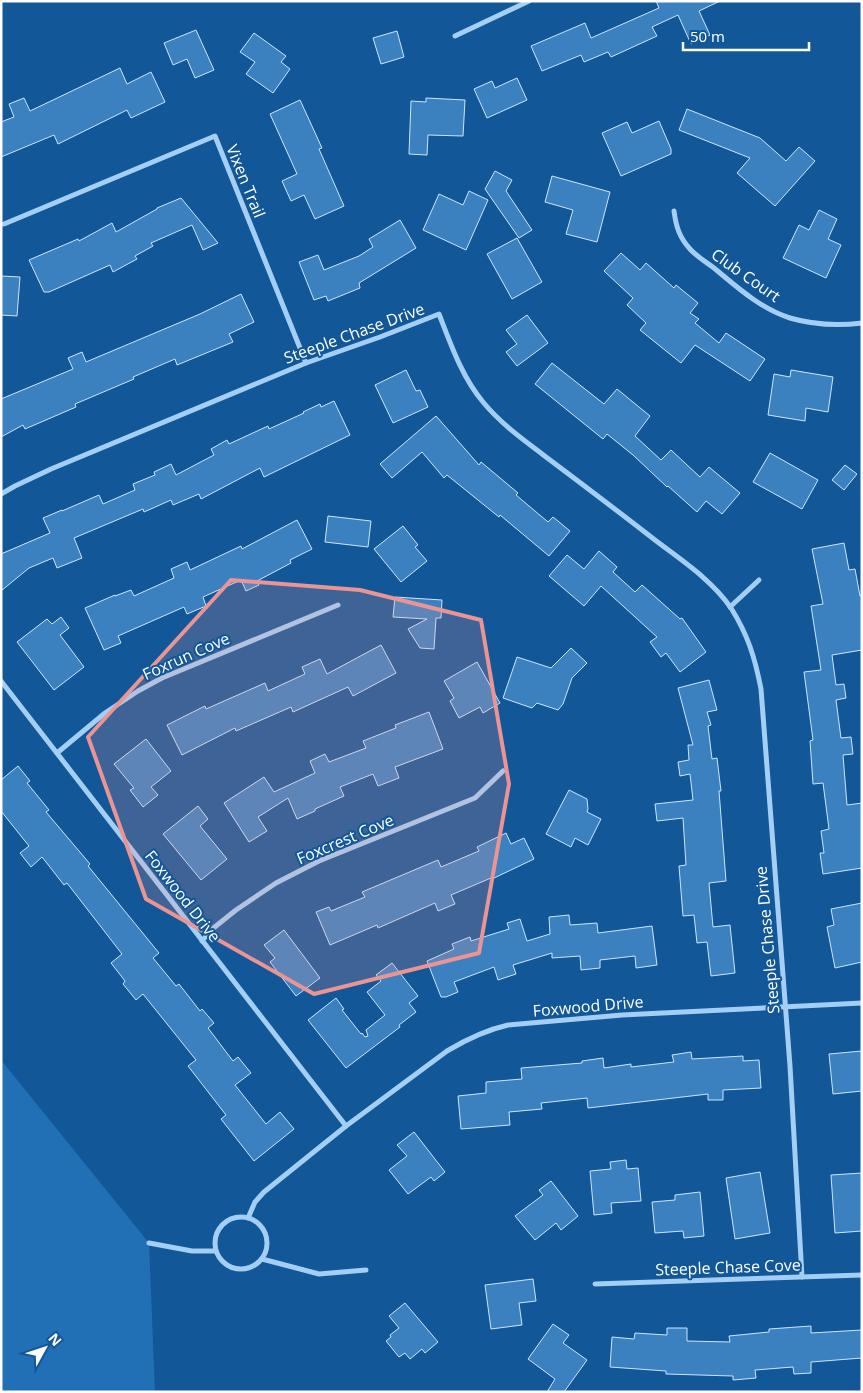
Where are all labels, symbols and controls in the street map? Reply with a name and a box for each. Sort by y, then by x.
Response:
scale bar [683,20,809,52]
text: 50 m [690,26,725,46]
street label: Vixen Trail [221,141,271,221]
street label: Club Court [707,243,785,307]
street label: Steeple Chase Drive [281,297,427,369]
street label: Foxrun Cove [139,627,233,685]
street label: Foxcrest Cove [293,809,397,869]
street label: Foxwood Drive [140,845,226,947]
street label: Steeple Chase Drive [750,865,784,1015]
street label: Foxwood Drive [532,990,644,1022]
street label: Steeple Chase Cove [655,1253,801,1281]
north arrow [20,1323,70,1373]
text: N [44,1329,66,1350]

